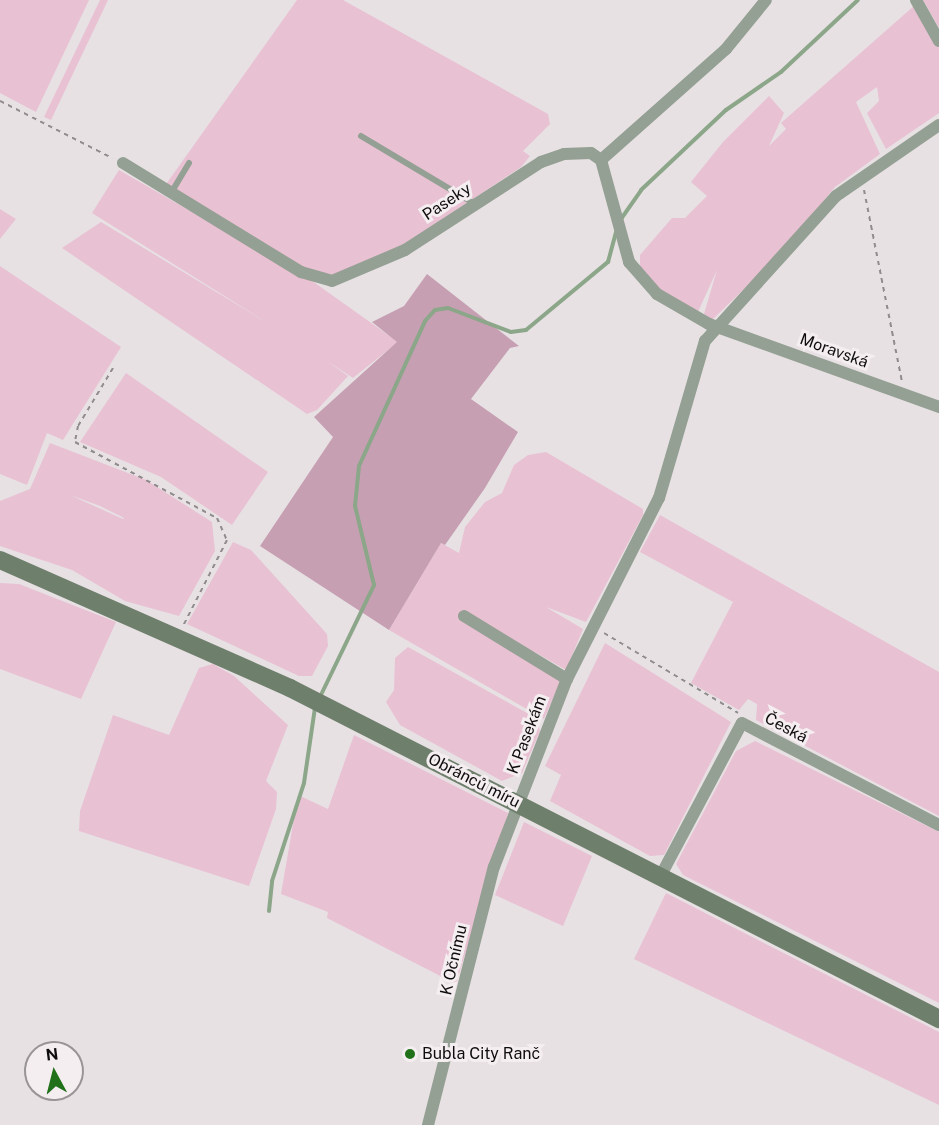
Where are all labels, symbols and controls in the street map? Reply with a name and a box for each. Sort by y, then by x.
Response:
street label: Paseky [419,179,475,225]
street label: Moravská [797,330,871,372]
street label: K Pasekám [503,693,551,777]
street label: Česká [761,709,811,747]
street label: Obránců míru [425,750,523,812]
street label: K Očnímu [437,923,471,997]
north arrow [24,1041,84,1101]
text: N [45,1044,59,1065]
place label: Bubla City Ranč [422,1044,540,1064]
marker: Bubla City Ranč [403,1047,417,1061]

